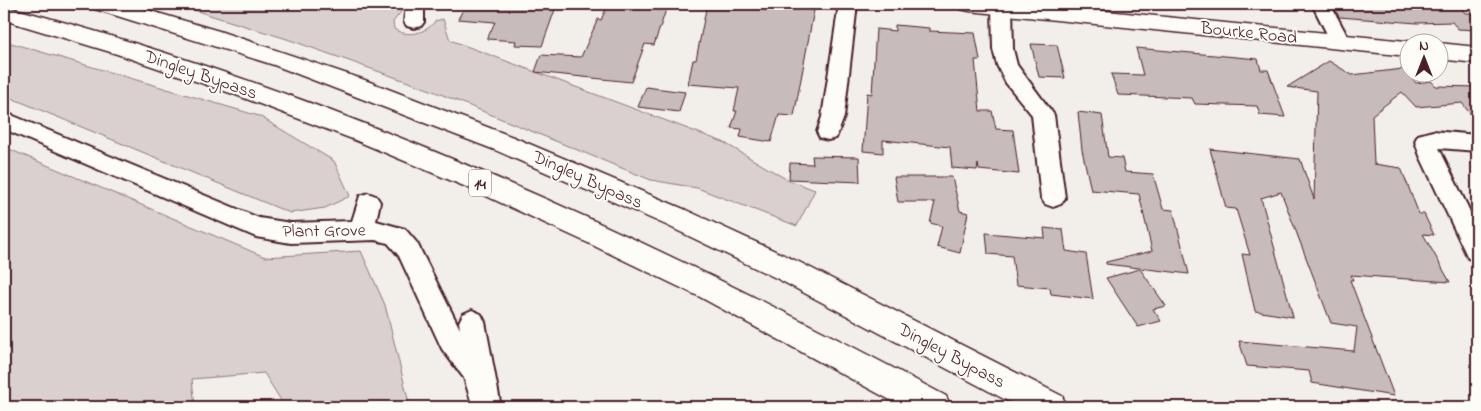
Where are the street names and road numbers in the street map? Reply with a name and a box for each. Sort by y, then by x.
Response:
street label: Bourke Road [1198,16,1298,52]
street label: Dingley Bypass [139,44,260,108]
street label: Dingley Bypass [527,144,646,218]
road number: 14 [469,170,491,197]
street label: Plant Grove [282,218,367,246]
street label: Dingley Bypass [891,317,1009,397]

